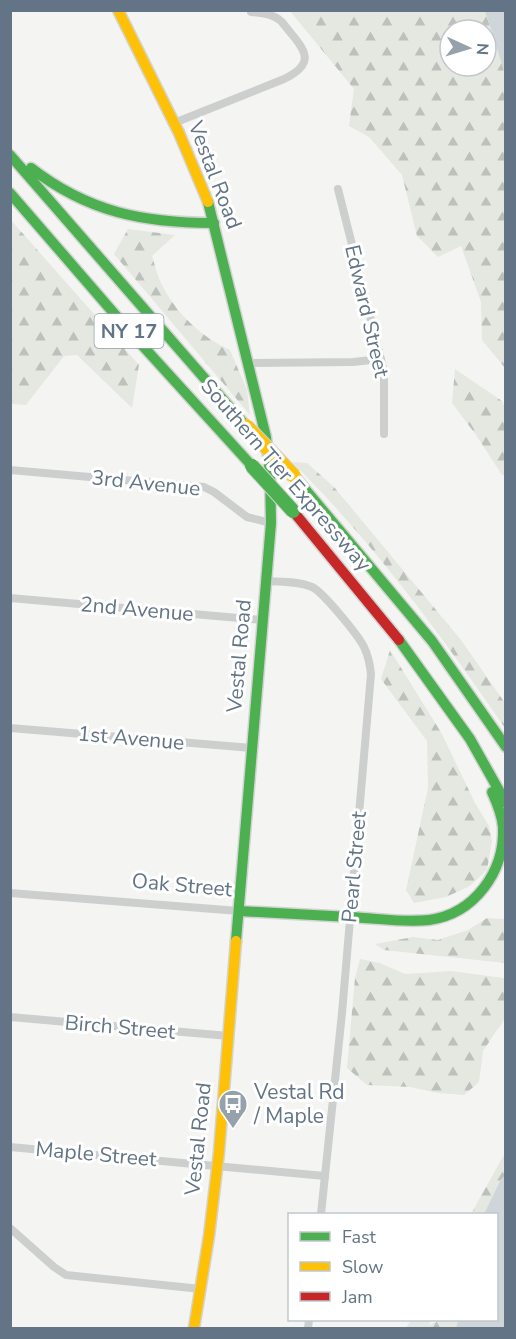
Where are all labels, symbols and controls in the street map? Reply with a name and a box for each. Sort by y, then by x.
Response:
north arrow [438,18,498,78]
text: N [471,42,493,56]
street label: Vestal Road [181,116,248,233]
street label: Edward Street [338,242,396,381]
road number: NY 17 [94,314,164,348]
street label: Southern Tier Expressway [195,373,378,577]
street label: 3rd Avenue [90,463,202,503]
street label: 2nd Avenue [79,590,195,628]
street label: Vestal Road [220,598,258,715]
street label: 1st Avenue [77,719,185,757]
street label: Pearl Street [335,810,373,924]
street label: Oak Street [131,867,234,903]
street label: Birch Street [64,1008,177,1046]
place label: Vestal Rd / Maple [253,1078,345,1130]
street label: Vestal Road [178,1081,218,1198]
bus stop icon: Vestal Rd / Maple [217,1088,249,1130]
street label: Maple Street [34,1135,158,1173]
legend [288,1213,498,1321]
text: Fast [342,1225,377,1249]
text: Slow [342,1255,383,1279]
text: Jam [341,1285,373,1309]

